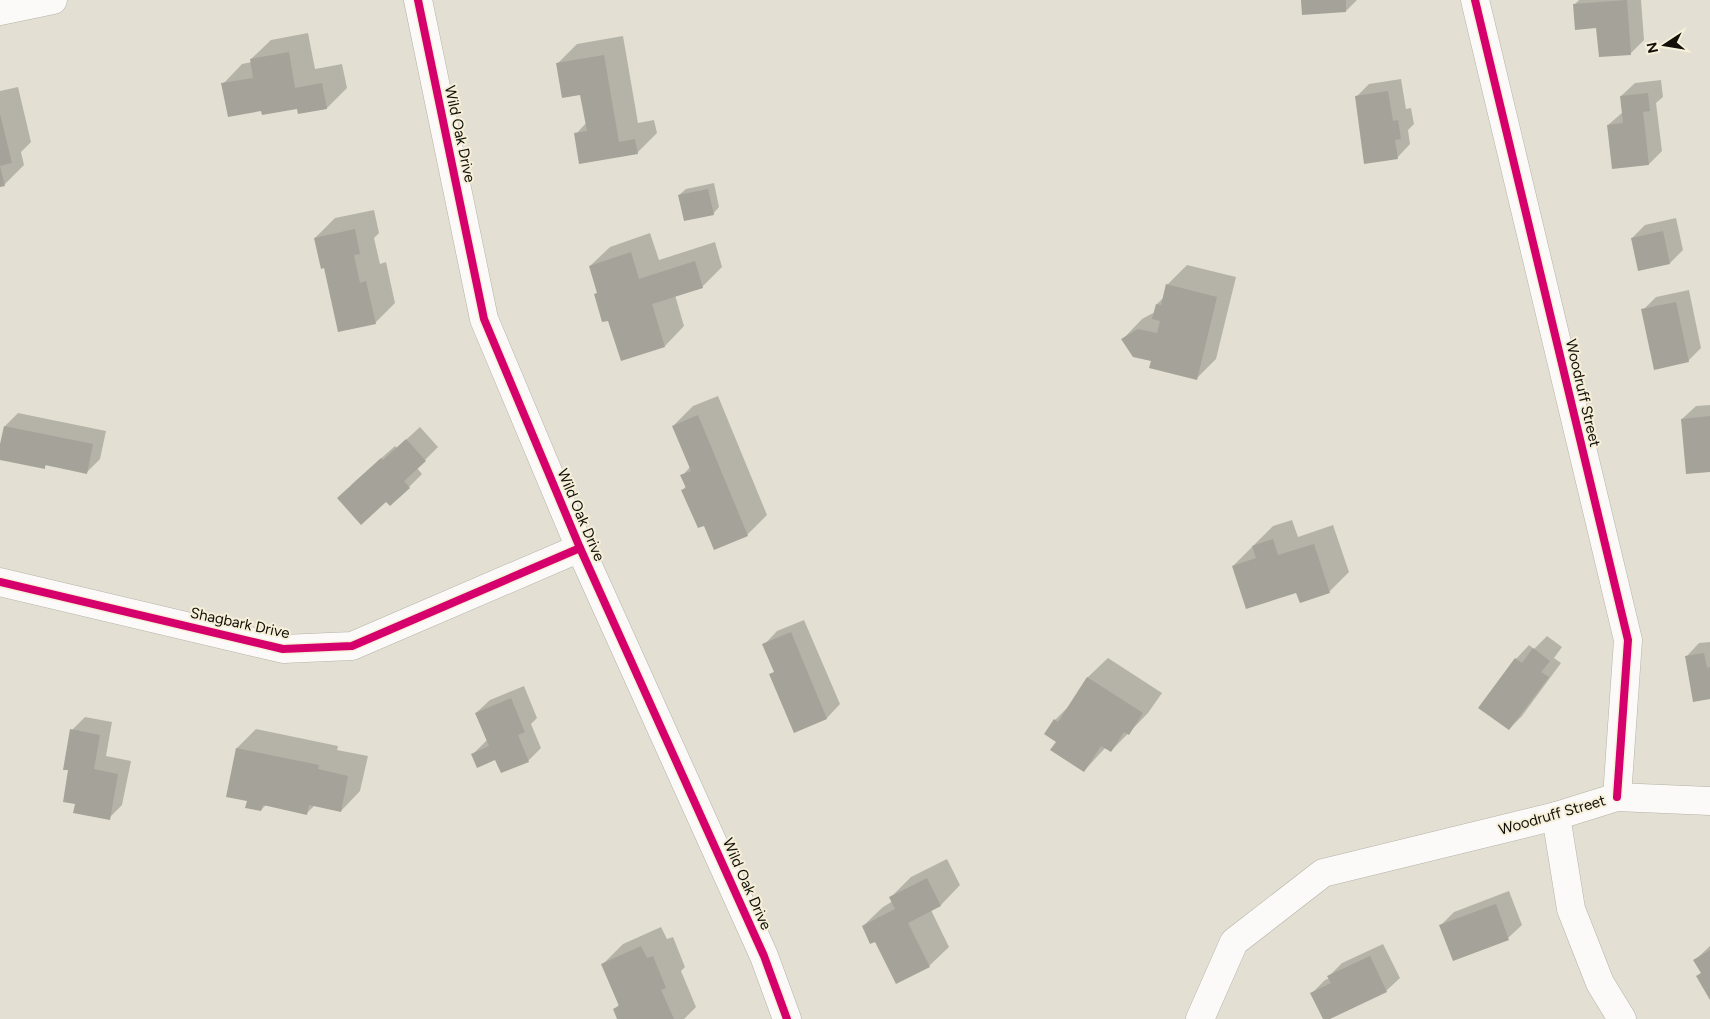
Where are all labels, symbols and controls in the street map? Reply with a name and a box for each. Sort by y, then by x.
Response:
north arrow [1640,20,1690,70]
text: N [1643,41,1662,55]
street label: Wild Oak Drive [441,84,479,184]
street label: Woodruff Street [1562,337,1604,449]
street label: Wild Oak Drive [553,466,609,564]
street label: Shagbark Drive [189,604,291,642]
street label: Woodruff Street [1497,791,1608,839]
street label: Wild Oak Drive [719,835,775,933]

